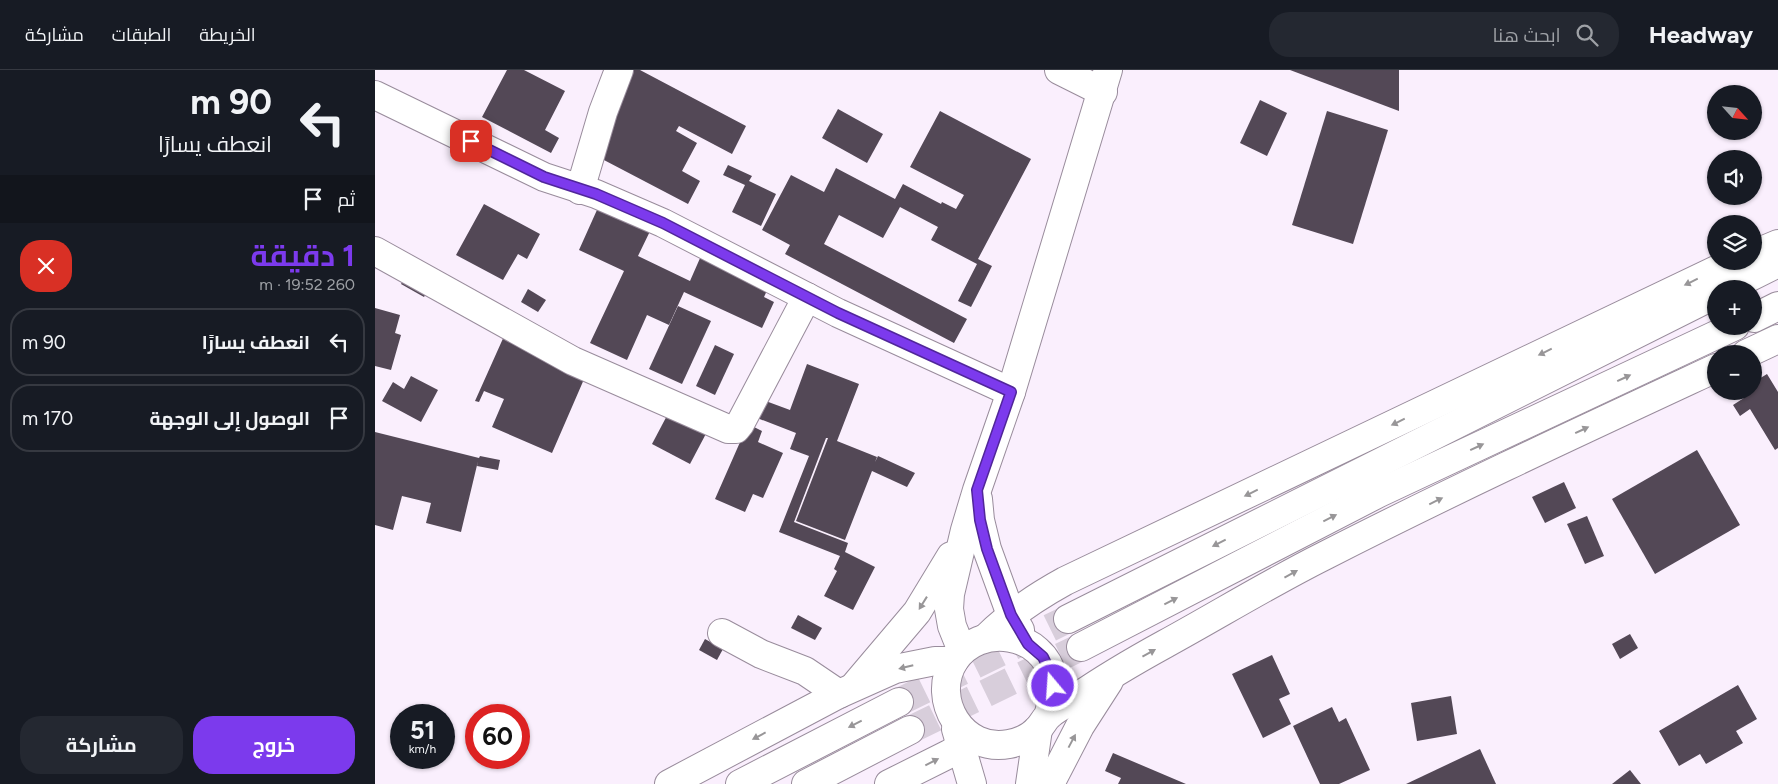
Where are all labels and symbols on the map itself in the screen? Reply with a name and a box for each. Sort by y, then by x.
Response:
north arrow [1707,85,1763,140]
pin [450,120,492,162]
one-way arrow [1684,278,1698,286]
one-way arrow [1538,349,1552,357]
one-way arrow [1617,374,1631,382]
one-way arrow [1391,419,1405,427]
one-way arrow [1575,425,1589,433]
one-way arrow [1470,443,1484,451]
one-way arrow [1244,488,1259,497]
one-way arrow [1429,497,1443,505]
one-way arrow [1323,514,1338,522]
one-way arrow [1212,539,1226,547]
one-way arrow [1284,570,1298,578]
one-way arrow [918,597,927,610]
one-way arrow [1163,597,1178,605]
one-way arrow [1141,649,1156,657]
position arrow [1026,659,1078,711]
one-way arrow [898,663,913,671]
speed limit sign: 60 [465,704,530,769]
one-way arrow [848,720,863,728]
one-way arrow [753,732,766,741]
one-way arrow [1068,733,1076,748]
one-way arrow [925,758,939,766]

